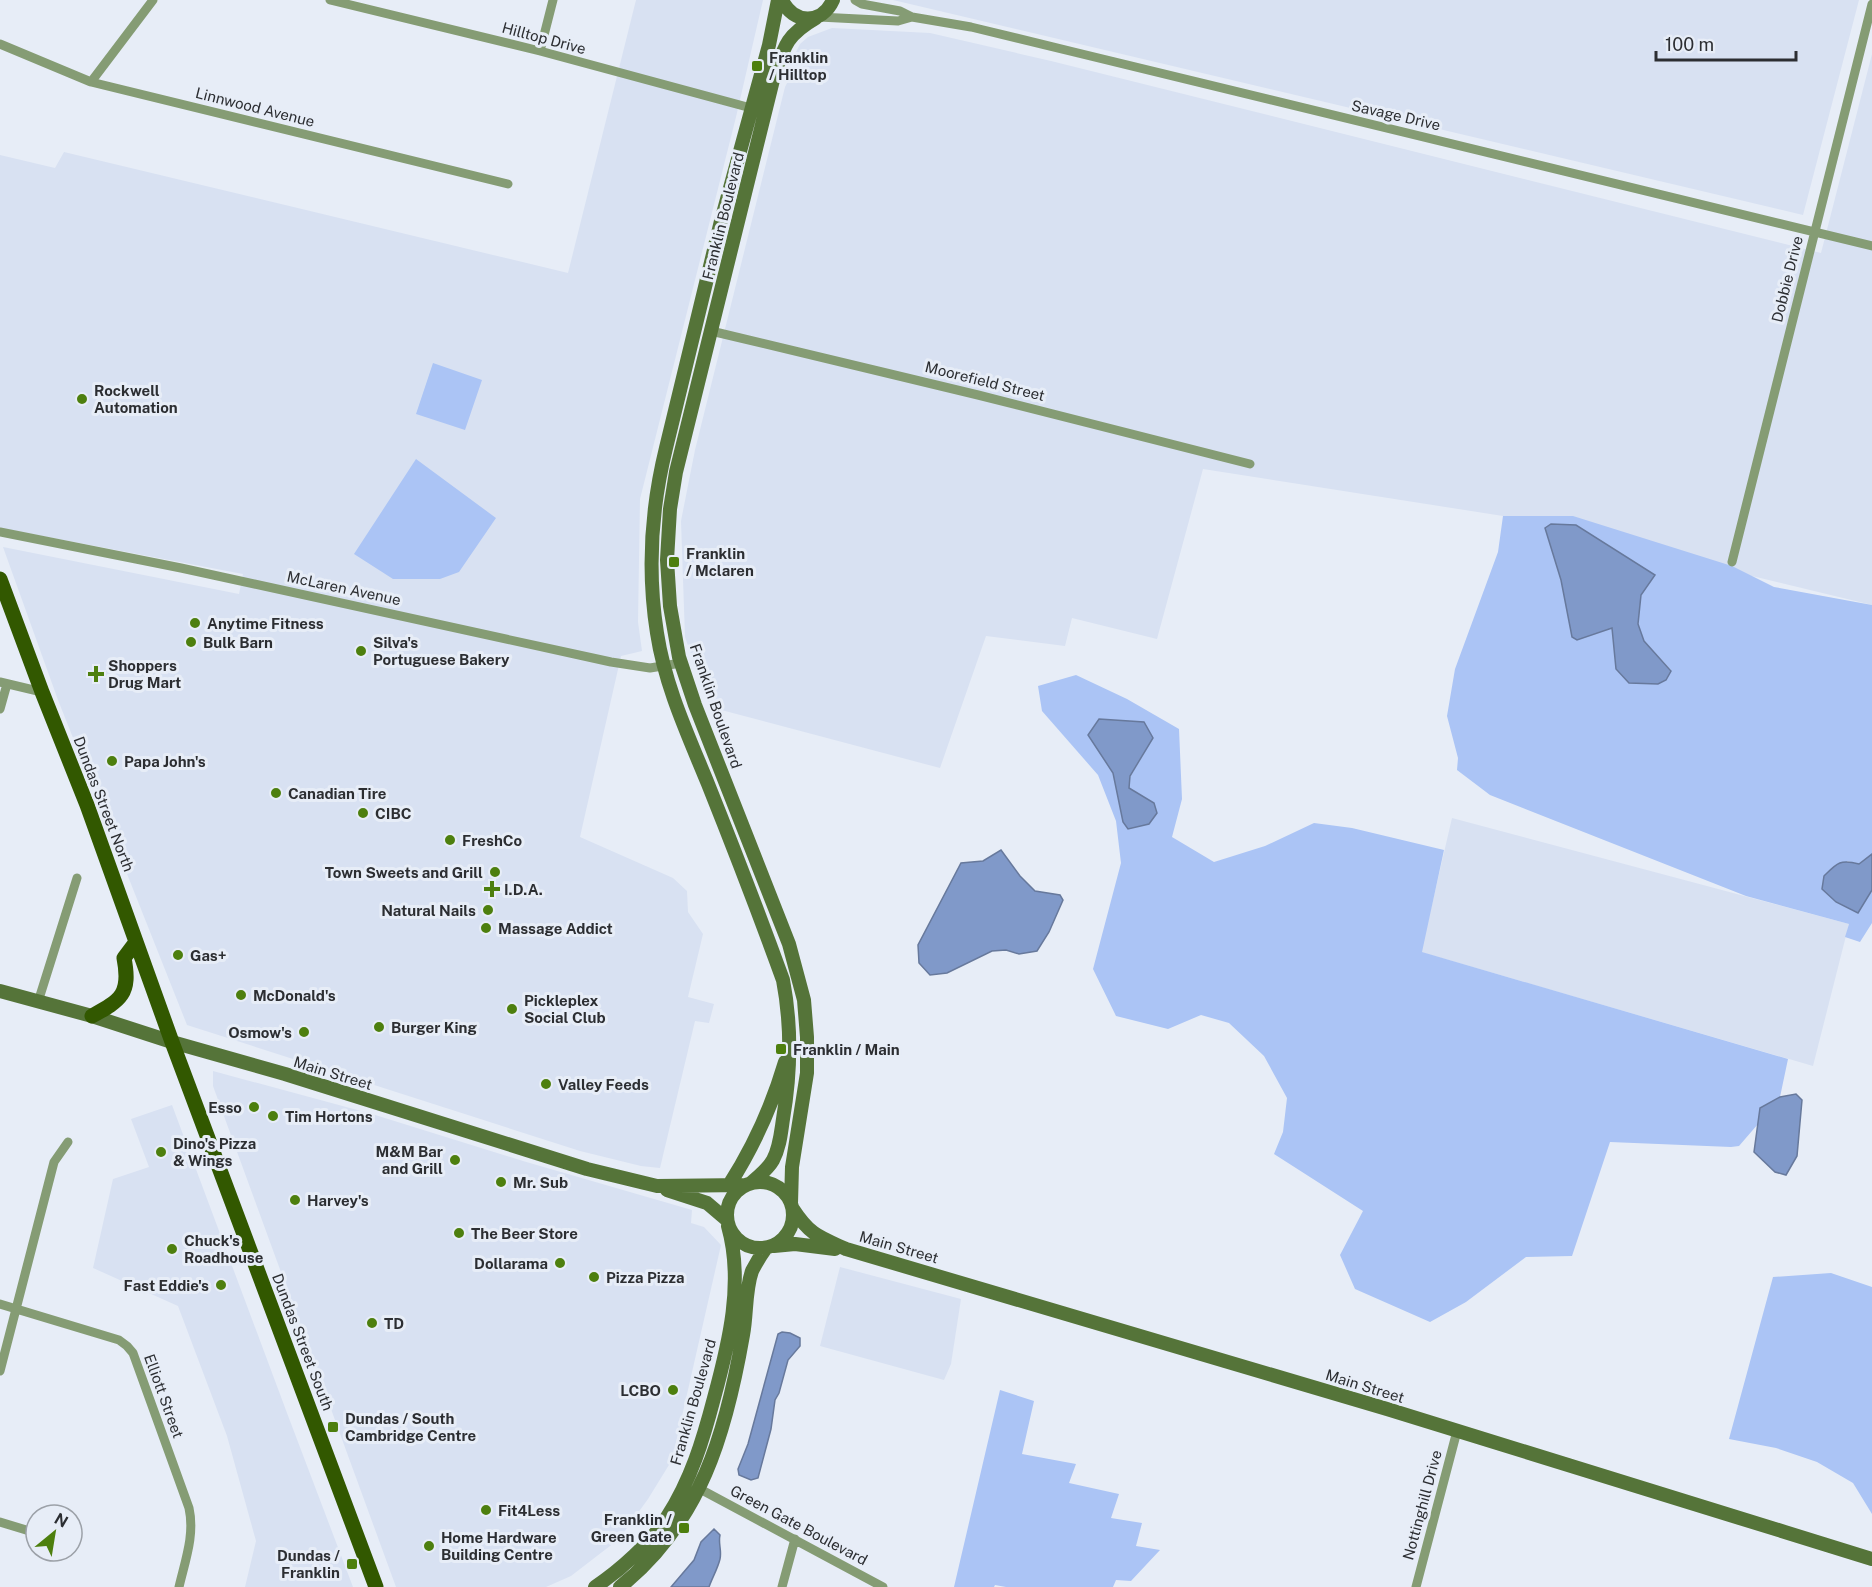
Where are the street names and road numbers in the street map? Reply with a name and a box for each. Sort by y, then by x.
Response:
street label: Hilltop Drive [500,19,588,57]
street label: Linnwood Avenue [194,84,316,130]
street label: Savage Drive [1350,97,1442,133]
street label: Franklin Boulevard [699,151,747,281]
street label: Dobbie Drive [1768,234,1806,324]
street label: Moorefield Street [923,358,1047,404]
street label: McLaren Avenue [286,568,402,608]
street label: Franklin Boulevard [687,641,745,771]
street label: Dundas Street North [70,734,138,874]
street label: Main Street [292,1053,375,1093]
street label: Main Street [858,1228,941,1266]
street label: Dundas Street South [269,1271,337,1413]
street label: Franklin Boulevard [667,1337,719,1467]
street label: Elliott Street [141,1352,187,1440]
street label: Main Street [1324,1366,1407,1406]
street label: Nottinghill Drive [1399,1448,1445,1562]
street label: Green Gate Boulevard [727,1482,871,1568]

